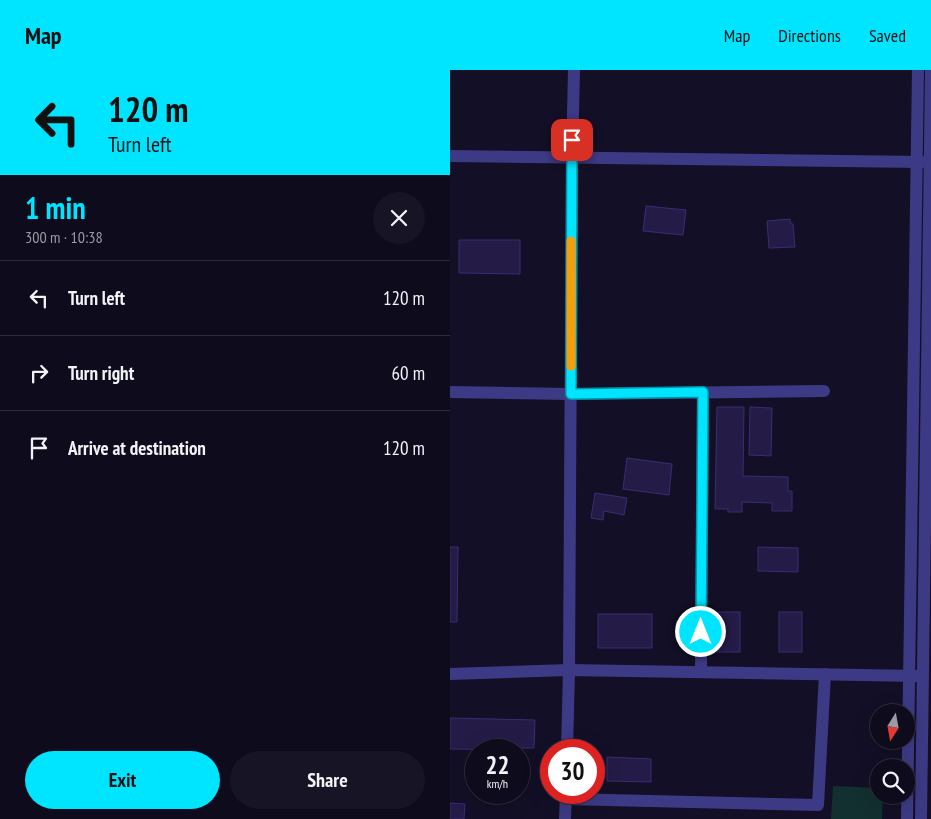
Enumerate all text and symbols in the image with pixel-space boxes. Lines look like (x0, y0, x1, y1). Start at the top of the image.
text: Map (25, 20, 62, 51)
text: Map (724, 24, 750, 47)
text: Directions (778, 24, 841, 47)
text: Saved (869, 24, 906, 47)
text: 120 m (108, 86, 189, 132)
icon: left (25, 90, 90, 155)
pin (551, 119, 593, 161)
icon: arrive (558, 126, 586, 154)
text: Turn left (108, 130, 172, 158)
text: 1 min (25, 188, 86, 227)
button: close (373, 192, 425, 244)
text: 300 m · 10:38 (25, 227, 103, 247)
icon: left (25, 284, 53, 312)
text: Turn left (68, 286, 125, 310)
text: 120 m (383, 286, 425, 310)
icon: right (25, 359, 53, 387)
text: Turn right (68, 361, 134, 385)
text: 60 m (392, 361, 425, 385)
icon: arrive (25, 434, 53, 462)
text: Arrive at destination (68, 436, 206, 460)
text: 120 m (383, 436, 425, 460)
position arrow (674, 605, 726, 657)
north arrow (870, 704, 915, 749)
map controls (870, 704, 915, 804)
speed limit sign: 30 (540, 739, 605, 804)
text: 22 (486, 749, 509, 781)
button: Exit (25, 751, 220, 809)
button: Share (230, 751, 425, 809)
button: search (870, 759, 915, 804)
text: km/h (487, 776, 508, 791)

